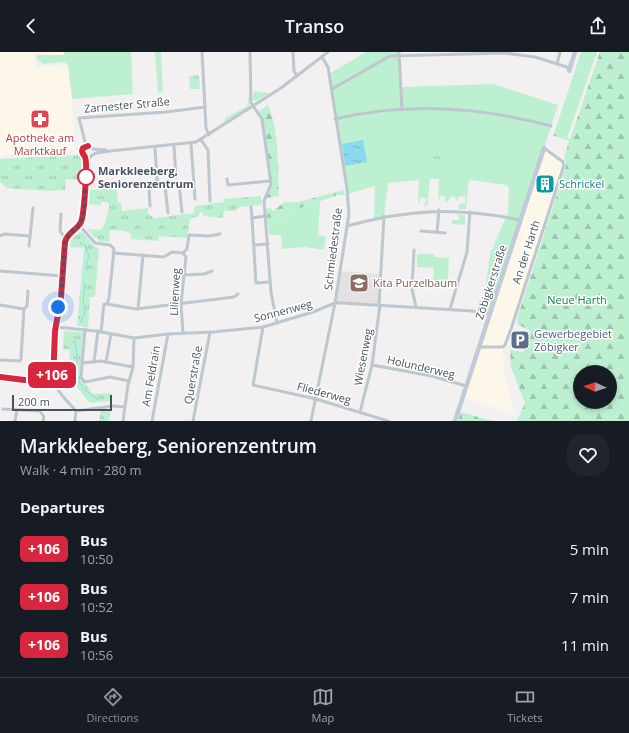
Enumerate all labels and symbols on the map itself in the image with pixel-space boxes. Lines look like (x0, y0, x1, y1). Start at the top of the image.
street label: Zarnester Straße (83, 93, 171, 116)
pharmacy icon: Apotheke am Marktkauf (29, 108, 51, 130)
place label: Apotheke am Marktkauf (6, 130, 74, 158)
place label: Markkleeberg, Seniorenzentrum (98, 163, 194, 191)
marker: Markkleeberg, Seniorenzentrum (77, 168, 95, 186)
building icon: Schrickel (534, 173, 556, 195)
place label: Schrickel (559, 176, 604, 191)
street label: Schmiedestraße (320, 207, 345, 291)
street label: An der Harth (508, 218, 543, 286)
street label: Zöbigkerstraße (471, 243, 510, 321)
street label: Lilienweg (166, 268, 183, 316)
school or university icon: Kita Purzelbaum (348, 272, 370, 294)
place label: Kita Purzelbaum (373, 275, 457, 290)
park label: Neue Harth (547, 292, 607, 307)
street label: Sonnenweg (252, 296, 314, 325)
your location (48, 297, 68, 317)
place label: Gewerbegebiet Zöbigker (534, 326, 612, 354)
street label: Wiesenweg (350, 327, 375, 387)
parking icon: Gewerbegebiet Zöbigker (509, 329, 531, 351)
street label: Am Feldrain (138, 344, 163, 407)
street label: Querstraße (180, 345, 205, 405)
street label: Holunderweg (386, 351, 456, 382)
line badge: +106 (24, 362, 80, 388)
north arrow (573, 365, 617, 409)
street label: Fliederweg (295, 378, 353, 407)
scale bar (12, 393, 112, 412)

